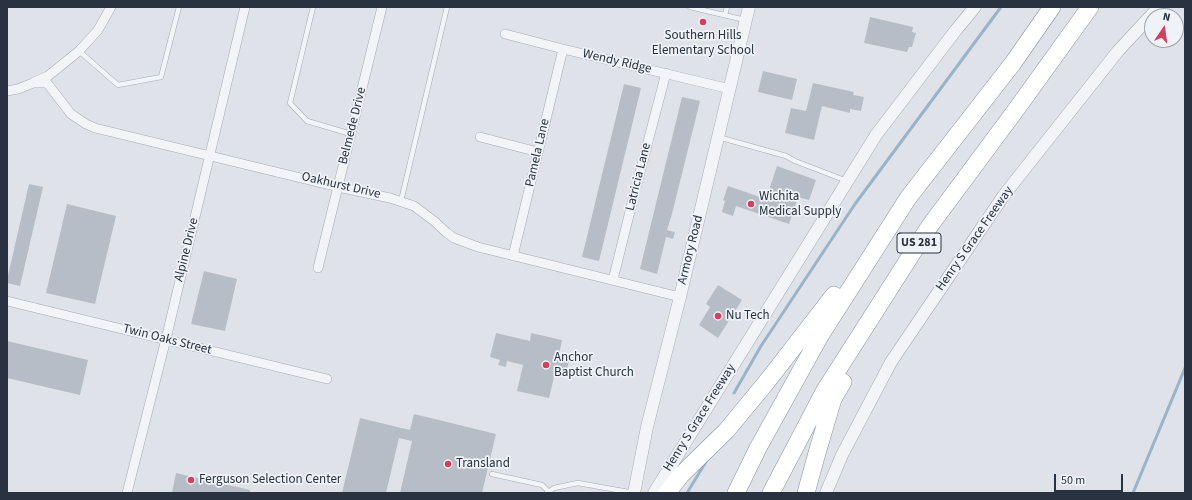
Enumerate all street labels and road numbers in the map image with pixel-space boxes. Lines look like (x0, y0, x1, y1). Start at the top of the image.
street label: Wendy Ridge (581, 46, 653, 78)
street label: Belmede Drive (336, 86, 370, 166)
street label: Pamela Lane (523, 117, 553, 189)
street label: Latricia Lane (623, 141, 655, 213)
street label: Oakhurst Drive (300, 169, 382, 203)
street label: Henry S Grace Freeway (933, 184, 1017, 294)
street label: Armory Road (675, 214, 707, 286)
street label: Alpine Drive (172, 217, 202, 283)
road number: US 281 (897, 233, 941, 253)
street label: Twin Oaks Street (121, 321, 213, 359)
street label: Henry S Grace Freeway (661, 361, 739, 475)

